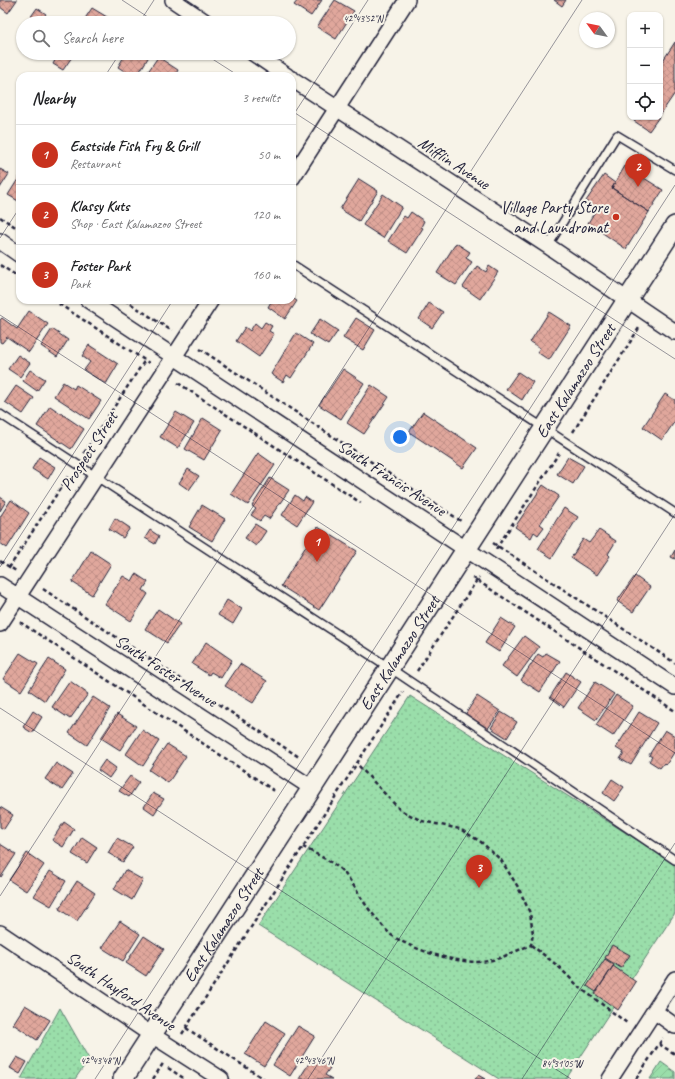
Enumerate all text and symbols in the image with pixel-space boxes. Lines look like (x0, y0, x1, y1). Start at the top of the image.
text: 42°43'52"N (343, 12, 385, 25)
north arrow (579, 12, 615, 48)
map controls (627, 12, 663, 120)
button: + (627, 12, 663, 48)
search box (16, 16, 296, 60)
icon: search (30, 27, 52, 49)
text: Search here (62, 29, 123, 48)
button: − (627, 48, 663, 84)
button: locate (627, 84, 663, 120)
text: Nearby (32, 88, 75, 109)
text: 3 results (242, 90, 280, 106)
street label: Mifflin Avenue (414, 132, 495, 195)
text: Eastside Fish Fry & Grill (70, 137, 198, 156)
text: 1 (42, 147, 48, 163)
text: 50 m (258, 147, 280, 163)
pin: 2 (625, 154, 651, 187)
text: Restaurant (70, 156, 120, 172)
text: Klassy Kuts (70, 197, 129, 216)
place label: Village Party Store and Laundromat (500, 197, 610, 238)
text: 2 (42, 207, 48, 223)
text: 120 m (252, 207, 280, 223)
marker: Village Party Store and Laundromat (611, 212, 621, 222)
text: Shop · East Kalamazoo Street (70, 216, 202, 232)
text: Foster Park (70, 257, 130, 276)
text: 3 (42, 267, 48, 283)
text: 160 m (252, 267, 280, 283)
text: Park (70, 276, 91, 292)
street label: East Kalamazoo Street (531, 318, 621, 442)
street label: Prospect Street (56, 405, 124, 495)
your location (390, 427, 410, 447)
street label: South Francis Avenue (334, 435, 451, 521)
pin: 1 (304, 529, 330, 562)
street label: East Kalamazoo Street (355, 590, 445, 714)
street label: South Foster Avenue (111, 630, 222, 713)
pin: 3 (466, 855, 492, 888)
street label: East Kalamazoo Street (178, 862, 269, 986)
street label: South Hayford Avenue (62, 947, 181, 1036)
text: 42°43'48"N (80, 1054, 122, 1067)
text: 42°43'46"N (294, 1054, 336, 1067)
text: 84°31'05"W (542, 1057, 584, 1070)

